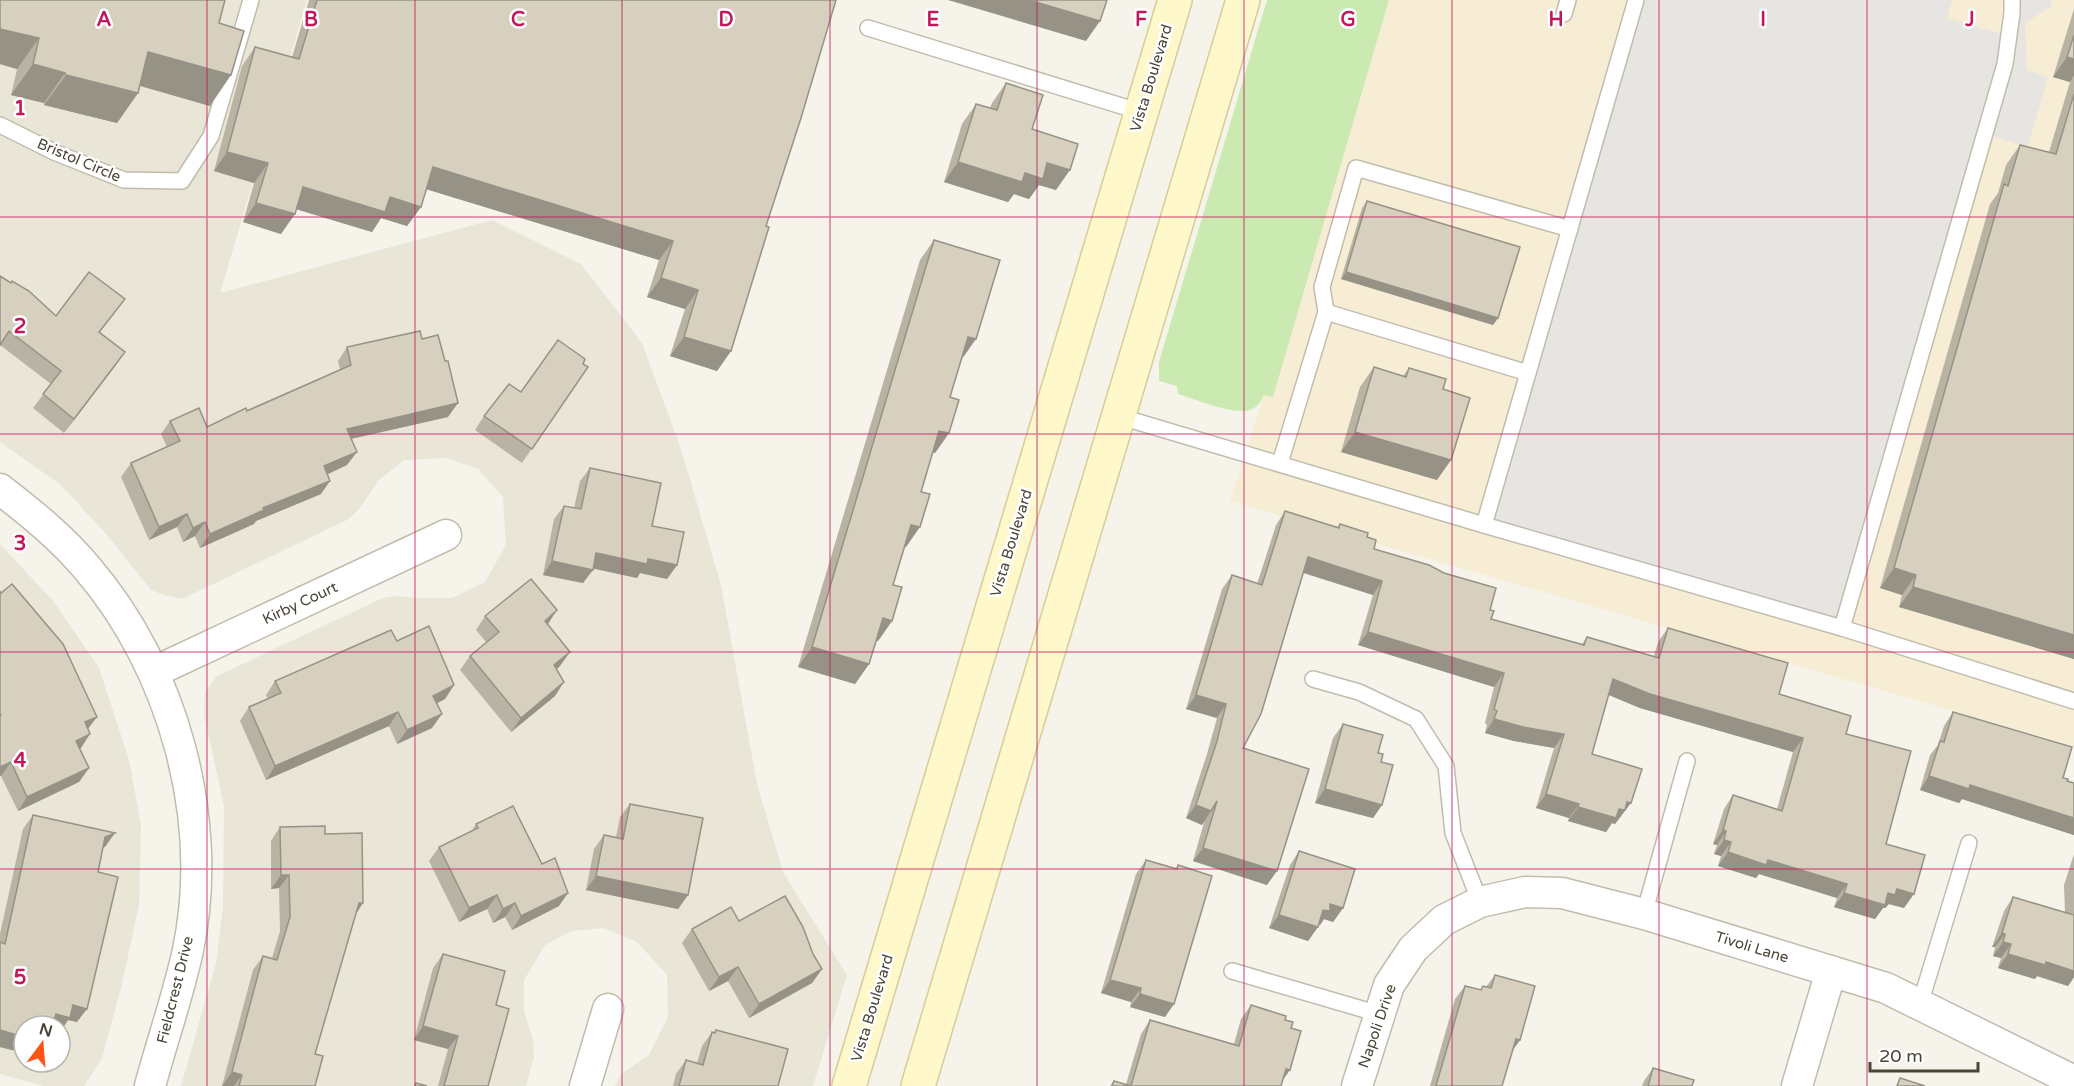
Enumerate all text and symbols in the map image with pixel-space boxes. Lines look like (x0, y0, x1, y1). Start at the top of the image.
text: A (97, 8, 112, 32)
text: B (304, 8, 318, 32)
text: C (511, 8, 525, 32)
text: D (718, 8, 734, 32)
text: E (927, 8, 940, 32)
text: F (1135, 8, 1147, 32)
text: G (1340, 8, 1356, 32)
text: H (1548, 8, 1564, 32)
text: I (1760, 8, 1766, 32)
text: J (1964, 8, 1975, 32)
street label: Vista Boulevard (1126, 22, 1176, 134)
text: 1 (14, 97, 26, 121)
street label: Bristol Circle (34, 134, 124, 186)
text: 2 (14, 315, 26, 339)
street label: Vista Boulevard (986, 487, 1036, 599)
text: 3 (14, 532, 26, 556)
street label: Kirby Court (260, 578, 341, 628)
text: 4 (14, 749, 27, 773)
street label: Tivoli Lane (1713, 927, 1791, 967)
street label: Fieldcrest Drive (153, 934, 197, 1046)
street label: Vista Boulevard (847, 952, 897, 1064)
text: 5 (14, 966, 26, 990)
street label: Napoli Drive (1354, 982, 1400, 1070)
north arrow (12, 1014, 72, 1074)
text: N (37, 1019, 55, 1042)
scale bar (1870, 1035, 1978, 1073)
text: 20 m (1879, 1045, 1923, 1067)

